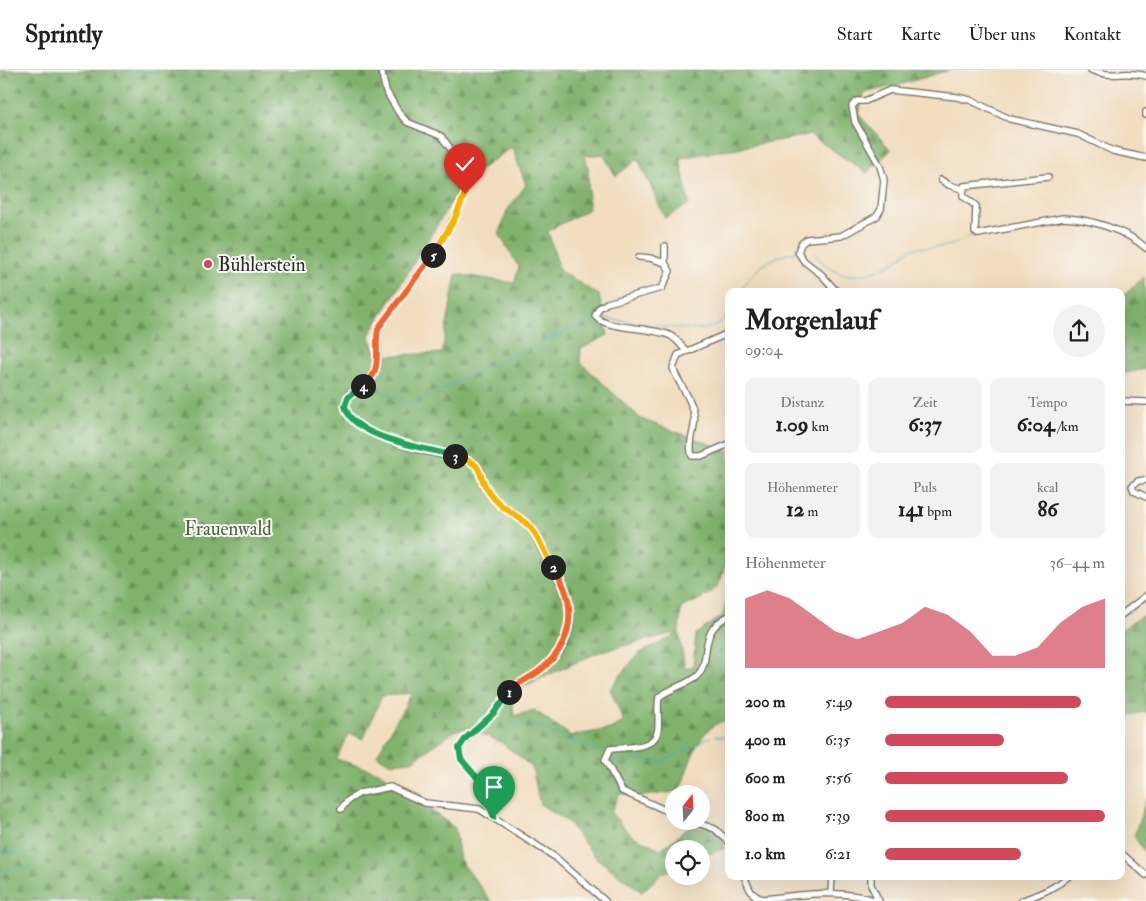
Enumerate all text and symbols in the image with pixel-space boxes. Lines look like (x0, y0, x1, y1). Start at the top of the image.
text: Sprintly (25, 19, 102, 50)
text: Start (837, 23, 873, 46)
text: Karte (901, 23, 941, 46)
text: Über uns (969, 23, 1035, 46)
text: Kontakt (1063, 23, 1121, 46)
pin (444, 143, 486, 194)
icon: check (451, 150, 479, 178)
pin: 5 (420, 242, 446, 268)
text: 5 (430, 247, 437, 264)
place label: Bühlerstein (218, 253, 306, 277)
marker: Bühlerstein (202, 258, 214, 270)
text: Morgenlauf (745, 303, 878, 338)
button: share (1053, 305, 1105, 357)
text: 09:04 (745, 340, 782, 360)
pin: 4 (350, 374, 376, 398)
text: 4 (360, 378, 367, 395)
text: Distanz (780, 394, 824, 411)
text: Zeit (913, 394, 937, 411)
text: Tempo (1028, 394, 1067, 411)
text: 1.09 (776, 411, 809, 438)
text: 6:37 (908, 411, 942, 438)
text: 6:04 (1017, 411, 1055, 438)
text: km (809, 418, 829, 435)
text: /km (1055, 418, 1079, 435)
pin: 3 (442, 444, 468, 468)
text: 3 (453, 448, 458, 465)
text: Höhenmeter (767, 479, 838, 496)
text: Puls (913, 479, 937, 496)
text: kcal (1037, 479, 1058, 496)
text: 12 (786, 496, 804, 523)
text: 141 (898, 496, 924, 523)
text: 86 (1037, 496, 1058, 523)
text: m (804, 503, 818, 520)
text: bpm (924, 503, 952, 520)
park label: Frauenwald (184, 517, 272, 541)
text: Höhenmeter (745, 553, 826, 573)
text: 36–44 m (1050, 553, 1105, 573)
pin: 2 (540, 554, 566, 580)
text: 2 (550, 559, 557, 576)
pin: 1 (496, 680, 522, 704)
text: 1 (507, 684, 512, 701)
text: 200 m (745, 692, 785, 712)
text: 5:49 (825, 692, 853, 712)
text: 400 m (745, 730, 786, 750)
text: 6:35 (825, 730, 850, 750)
pin (473, 766, 515, 817)
text: 600 m (745, 768, 785, 788)
text: 5:56 (825, 768, 851, 788)
icon: arrive (480, 773, 508, 801)
north arrow (665, 785, 710, 830)
map controls (665, 785, 710, 885)
text: 800 m (745, 806, 785, 826)
text: 5:39 (825, 806, 850, 826)
button: locate (665, 840, 710, 885)
text: 1.0 km (745, 844, 785, 864)
text: 6:21 (825, 844, 851, 864)

